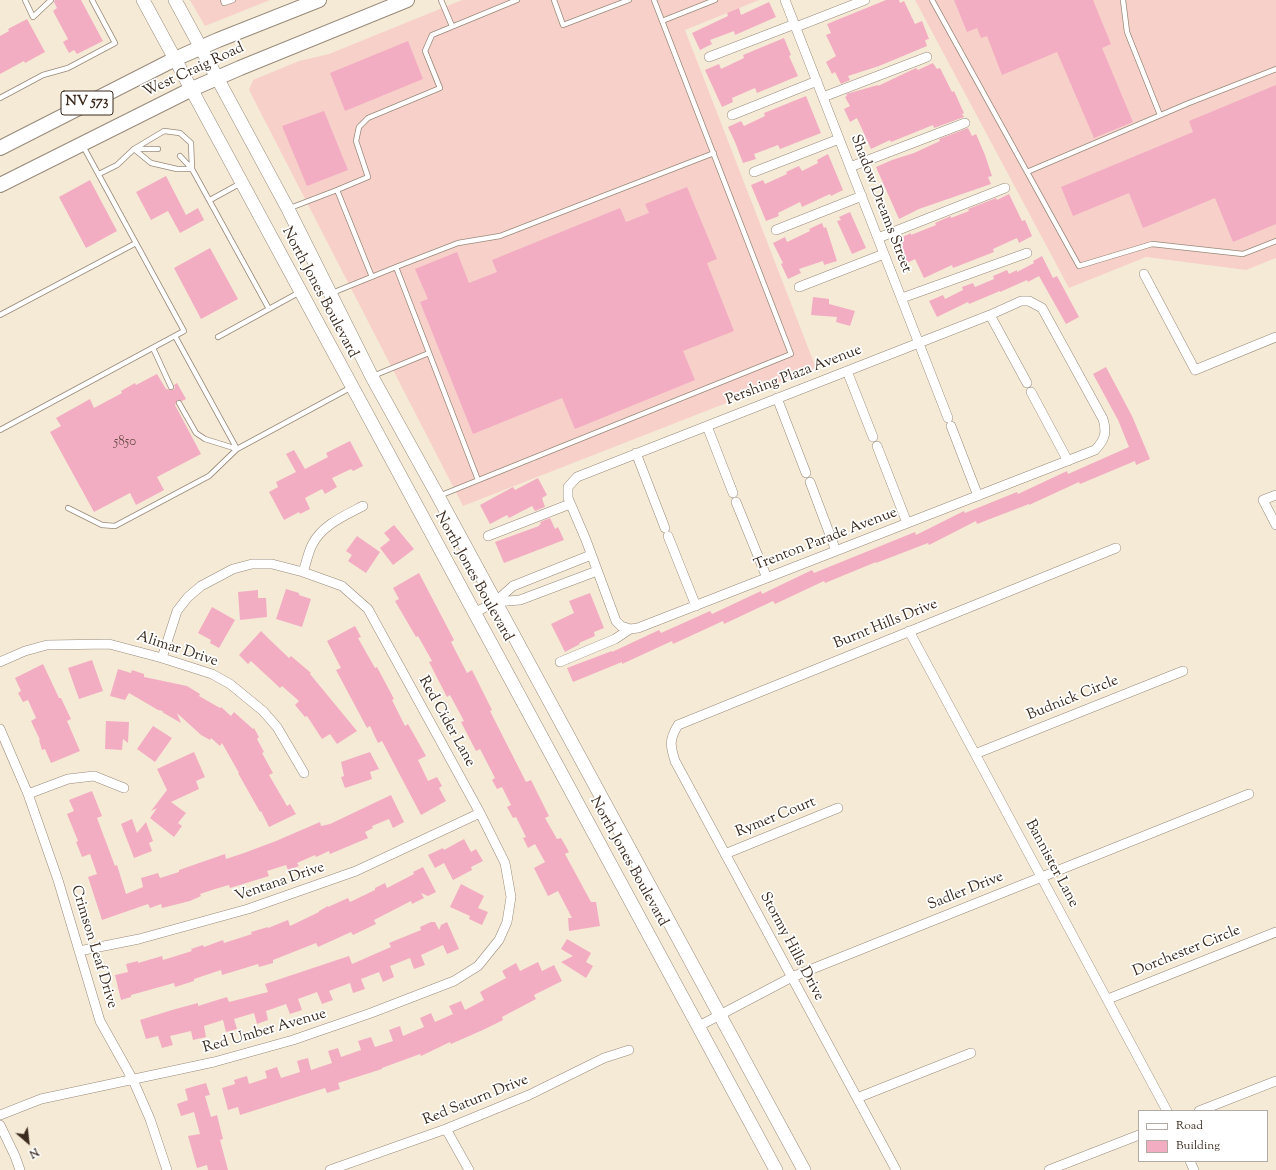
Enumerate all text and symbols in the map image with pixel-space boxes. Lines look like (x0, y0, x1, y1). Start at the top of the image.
street label: West Craig Road (141, 40, 247, 102)
road number: NV 573 (61, 91, 113, 115)
street label: Shadow Dreams Street (845, 132, 915, 276)
street label: North Jones Boulevard (277, 224, 361, 362)
street label: Pershing Plaza Avenue (724, 342, 864, 410)
house number: 5850 (114, 435, 136, 451)
street label: Trenton Parade Avenue (752, 504, 900, 576)
street label: North Jones Boulevard (430, 509, 516, 645)
street label: Burnt Hills Drive (831, 596, 941, 654)
street label: Alimar Drive (134, 628, 220, 672)
street label: Budnick Circle (1025, 672, 1121, 726)
street label: Red Cider Lane (414, 674, 478, 770)
street label: North Jones Boulevard (585, 794, 671, 930)
street label: Rymer Court (733, 794, 819, 842)
street label: Bannister Lane (1020, 817, 1082, 911)
street label: Ventana Drive (233, 859, 327, 907)
street label: Sadler Drive (926, 869, 1006, 915)
street label: Crimson Leaf Drive (66, 883, 120, 1011)
street label: Stormy Hills Drive (755, 890, 827, 1004)
street label: Dorchester Circle (1131, 922, 1243, 982)
street label: Red Umber Avenue (201, 1006, 329, 1058)
street label: Red Saturn Drive (421, 1072, 531, 1130)
legend (1138, 1110, 1268, 1162)
text: Road (1176, 1117, 1203, 1135)
north arrow (8, 1122, 48, 1162)
text: Building (1176, 1137, 1220, 1155)
text: N (26, 1143, 41, 1162)

